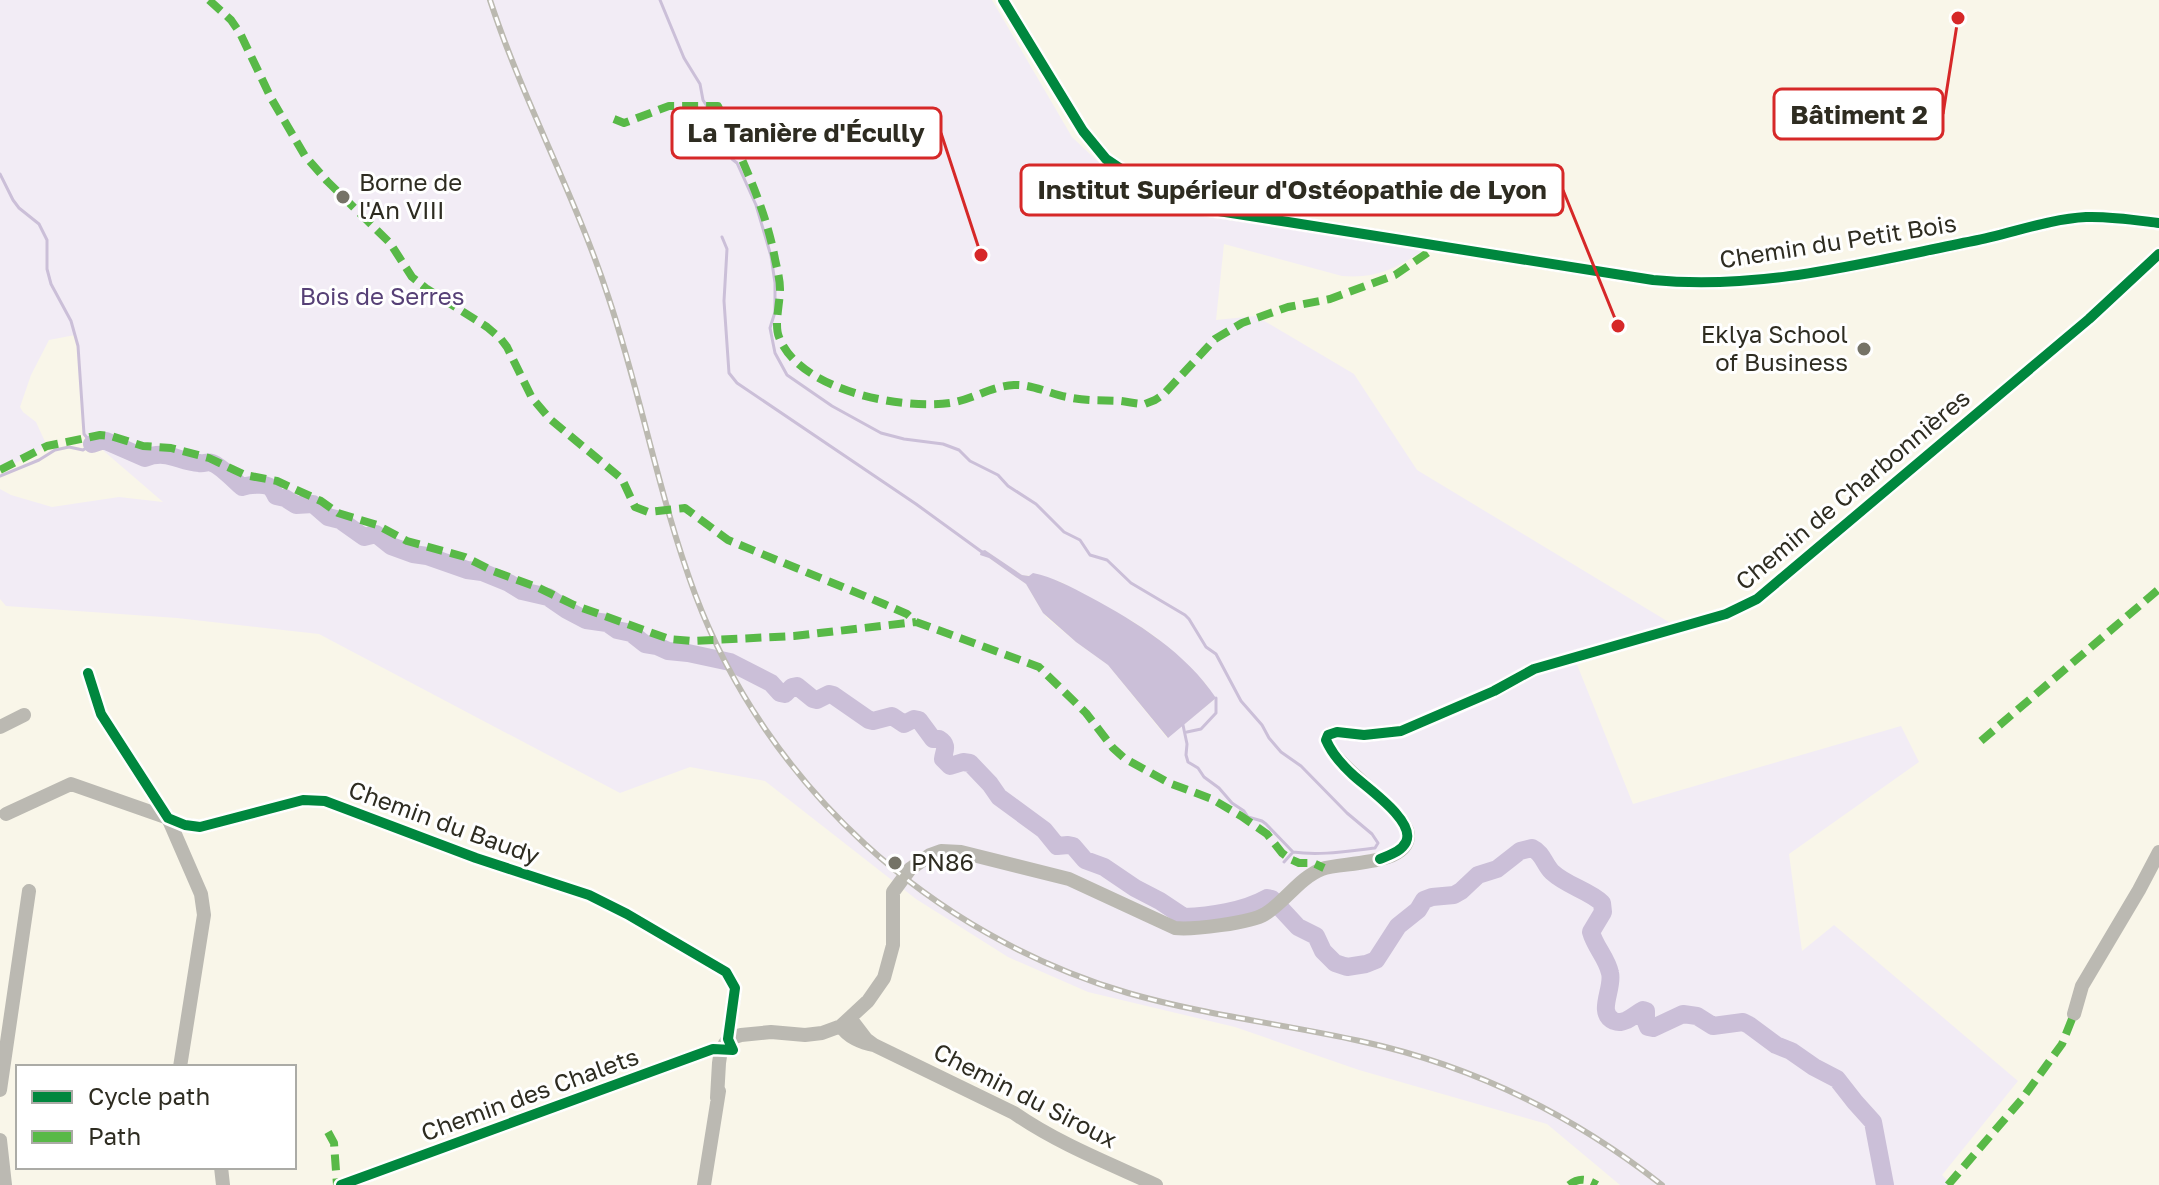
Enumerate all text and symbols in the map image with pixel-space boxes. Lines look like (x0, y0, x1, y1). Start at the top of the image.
callout: Bâtiment 2 (1774, 89, 1943, 139)
text: Bâtiment 2 (1790, 99, 1928, 130)
callout: La Tanière d'Écully (672, 108, 941, 158)
text: La Tanière d'Écully (687, 117, 925, 148)
callout: Institut Supérieur d'Ostéopathie de Lyon (1021, 165, 1563, 215)
place label: Borne de l'An VIII (359, 167, 462, 224)
text: Institut Supérieur d'Ostéopathie de Lyon (1037, 174, 1547, 205)
marker: Borne de l'An VIII (334, 188, 352, 206)
street label: Chemin du Petit Bois (1717, 207, 1958, 274)
park label: Bois de Serres (300, 281, 464, 310)
place label: Eklya School of Business (1701, 319, 1848, 376)
marker: Eklya School of Business (1855, 340, 1873, 358)
street label: Chemin de Charbonnières (1729, 382, 1975, 595)
street label: Chemin du Baudy (345, 774, 544, 870)
place label: PN86 (911, 847, 974, 876)
marker: PN86 (886, 854, 904, 872)
street label: Chemin du Siroux (929, 1036, 1122, 1153)
street label: Chemin des Chalets (417, 1041, 642, 1146)
legend (16, 1065, 296, 1169)
text: Cycle path (88, 1081, 210, 1110)
text: Path (88, 1121, 141, 1150)

